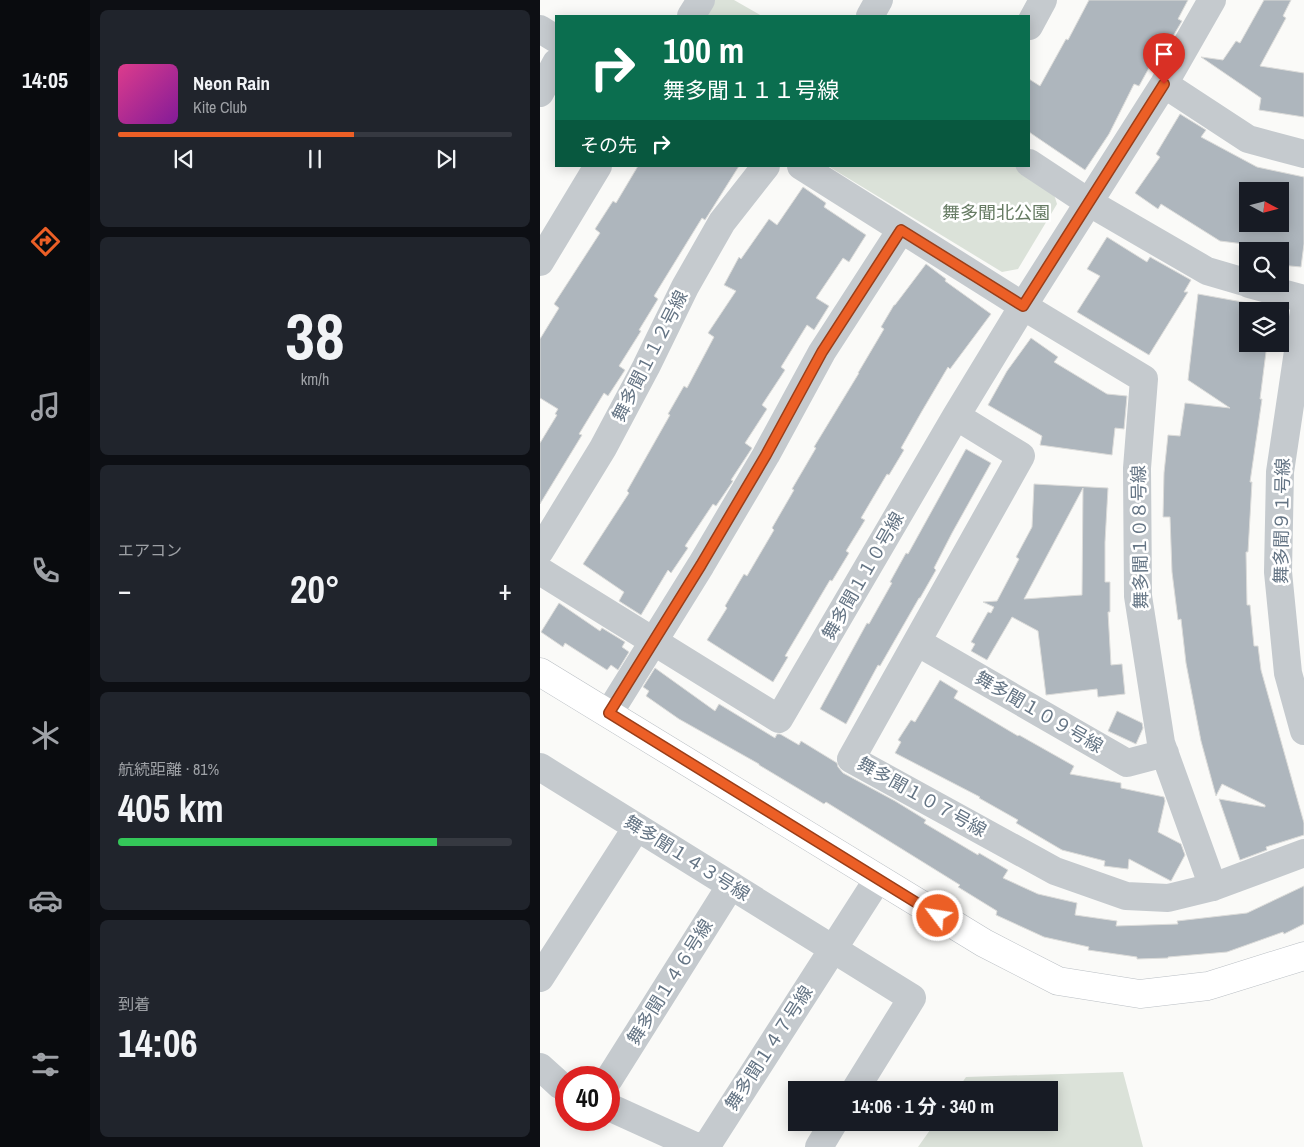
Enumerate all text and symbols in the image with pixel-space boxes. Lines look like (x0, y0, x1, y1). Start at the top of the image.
text: 100 m (663, 27, 744, 74)
pin (1143, 33, 1185, 84)
icon: right (580, 35, 645, 100)
icon: arrive (1150, 40, 1178, 68)
text: 14:05 (22, 65, 68, 95)
text: Neon Rain (193, 70, 270, 96)
text: 舞多聞１１１号線 (663, 75, 839, 105)
text: Kite Club (193, 96, 247, 118)
icon: right (647, 130, 675, 158)
text: その先 (580, 132, 637, 158)
icon: previous (170, 145, 198, 173)
icon: pause (301, 145, 329, 173)
icon: next (432, 145, 460, 173)
north arrow (1239, 182, 1289, 232)
map controls (1239, 182, 1289, 352)
park label: 舞多聞北公園 (942, 200, 1050, 225)
icon: directions (28, 224, 63, 259)
button: search (1239, 242, 1289, 292)
street label: 舞多聞１１２号線 (606, 286, 693, 426)
text: 38 (285, 292, 345, 379)
button: layers (1239, 302, 1289, 352)
text: km/h (301, 368, 329, 390)
icon: music (28, 389, 63, 424)
street label: 舞多聞９１号線 (1268, 458, 1295, 584)
street label: 舞多聞１０８号線 (1126, 465, 1153, 609)
street label: 舞多聞１１０号線 (816, 507, 909, 644)
text: エアコン (118, 539, 182, 561)
icon: phone (28, 553, 63, 588)
text: 20° (290, 564, 340, 615)
text: − (118, 571, 131, 609)
text: + (499, 571, 512, 609)
street label: 舞多聞１０９号線 (971, 665, 1108, 758)
icon: climate (28, 718, 63, 753)
street label: 舞多聞１０７号線 (853, 751, 991, 842)
text: 航続距離 · 81% (118, 758, 219, 780)
text: 405 km (118, 783, 224, 834)
street label: 舞多聞１４３号線 (620, 809, 755, 906)
icon: car (28, 883, 63, 918)
position arrow (911, 889, 963, 941)
street label: 舞多聞１４６号線 (621, 914, 718, 1049)
street label: 舞多聞１４７号線 (719, 981, 818, 1115)
text: 到着 (118, 993, 150, 1015)
text: 14:06 (118, 1018, 198, 1069)
icon: filters (28, 1047, 63, 1082)
speed limit sign: 40 (555, 1066, 620, 1131)
text: 14:06 · 1 分 · 340 m (852, 1093, 994, 1119)

